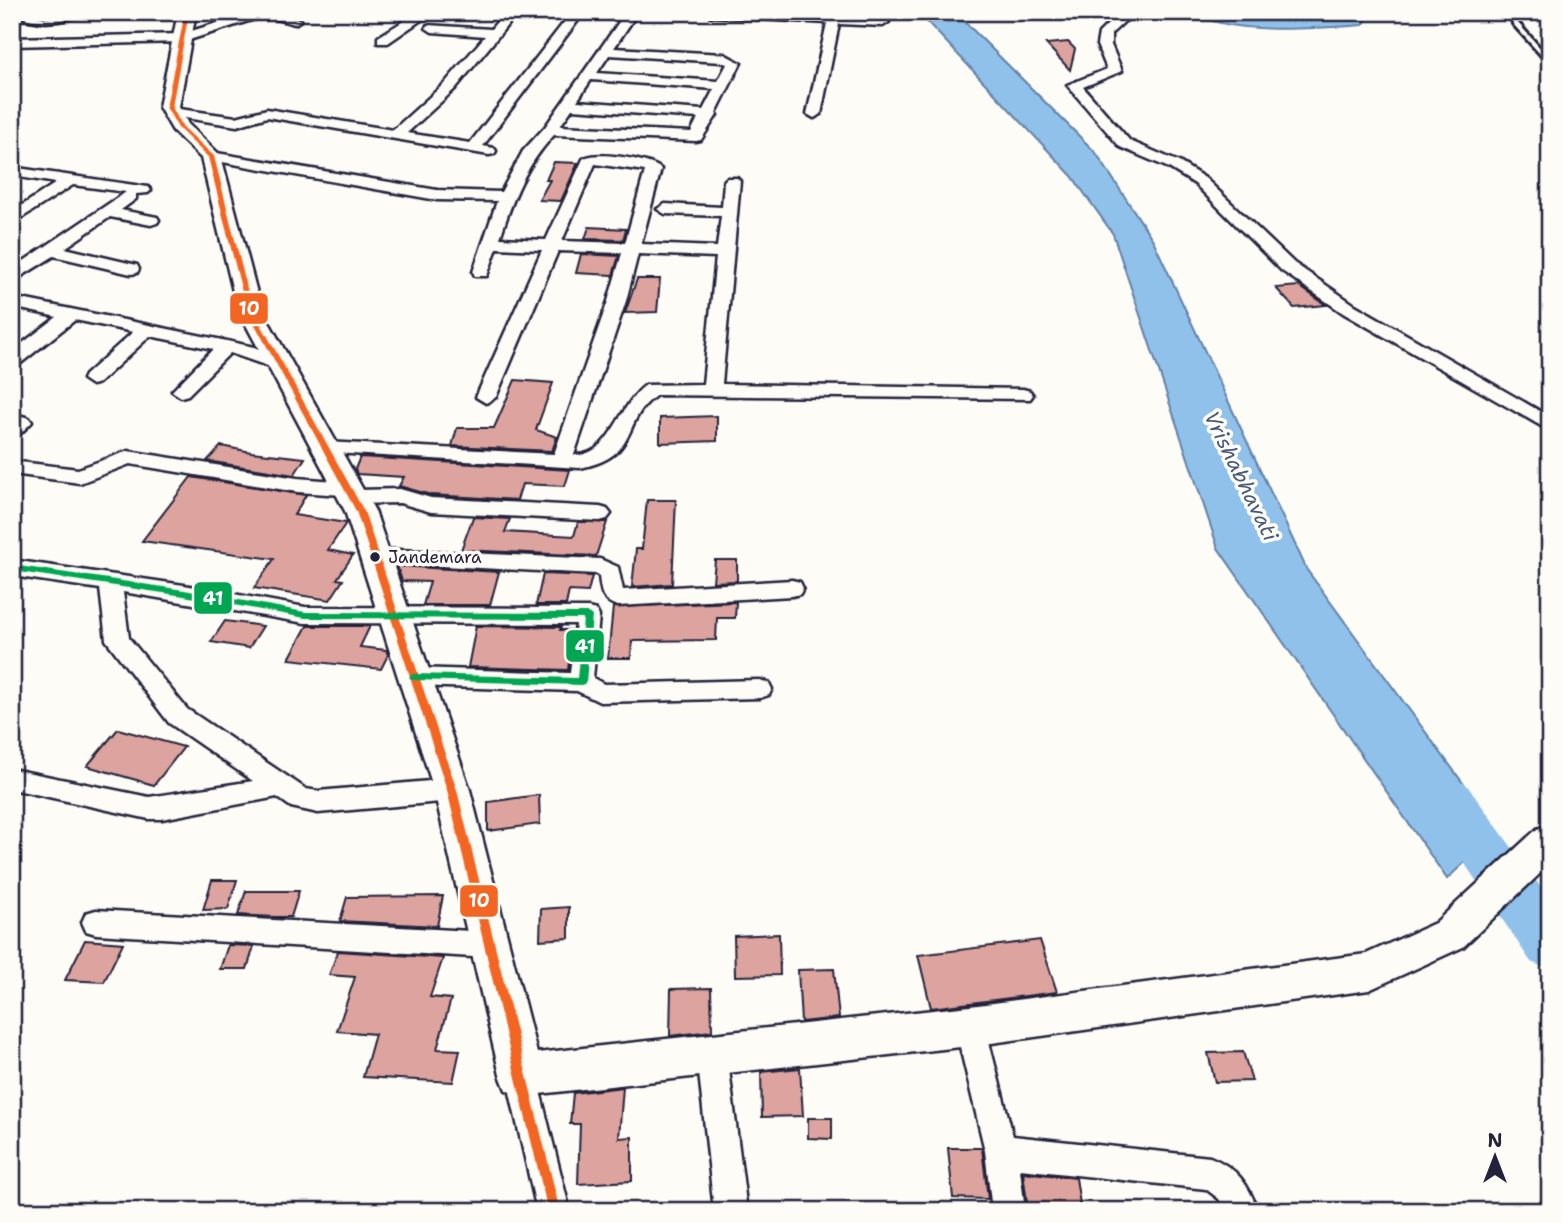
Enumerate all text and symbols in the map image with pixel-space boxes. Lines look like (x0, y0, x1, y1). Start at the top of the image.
line badge: 10 (229, 292, 269, 325)
text: 10 (238, 296, 260, 321)
water label: Vrishabhavati (1197, 406, 1285, 547)
place label: Jandemara (388, 546, 482, 568)
marker: Jandemara (368, 550, 382, 564)
line badge: 41 (193, 581, 233, 615)
text: 41 (203, 586, 223, 611)
line badge: 41 (565, 629, 605, 663)
text: 41 (575, 634, 595, 659)
line badge: 10 (459, 884, 499, 918)
text: 10 (468, 888, 490, 913)
north arrow (1460, 1122, 1530, 1192)
text: N (1487, 1128, 1503, 1153)

